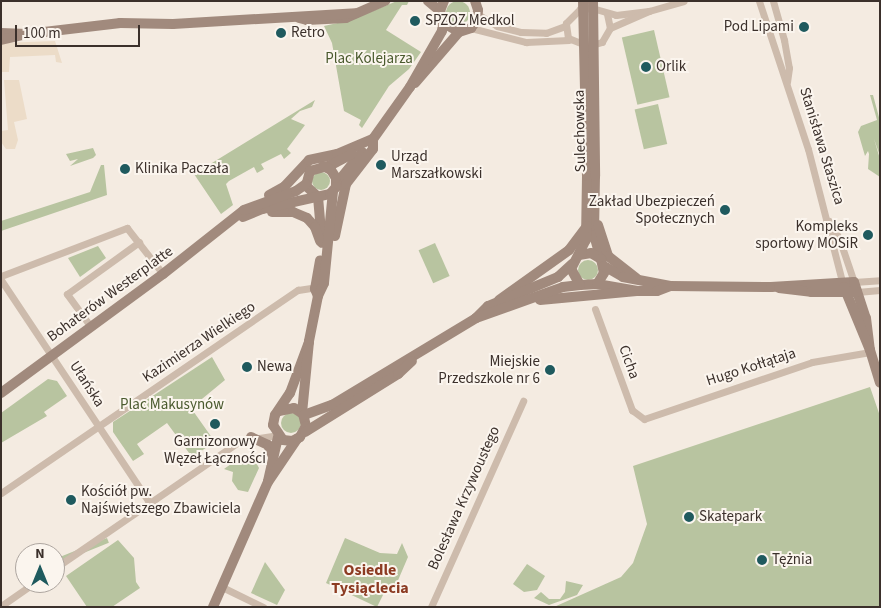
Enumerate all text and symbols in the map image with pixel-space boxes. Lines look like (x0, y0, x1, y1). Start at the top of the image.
place label: SPZOZ Medkol (425, 12, 515, 30)
scale bar (18, 15, 142, 47)
marker: SPZOZ Medkol (409, 15, 421, 27)
place label: Pod Lipami (724, 18, 794, 36)
marker: Pod Lipami (798, 21, 810, 33)
text: 100 m (23, 23, 61, 44)
place label: Retro (291, 24, 325, 42)
marker: Retro (275, 27, 287, 39)
park label: Plac Kolejarza (325, 50, 413, 68)
place label: Orlik (656, 58, 686, 76)
marker: Orlik (640, 61, 652, 73)
street label: Stanisława Staszica (796, 85, 848, 207)
street label: Sulechowska (570, 90, 590, 172)
place label: Urząd Marszałkowski (391, 147, 482, 182)
marker: Urząd Marszałkowski (375, 159, 387, 171)
place label: Klinika Paczała (135, 160, 229, 178)
marker: Klinika Paczała (119, 163, 131, 175)
place label: Zakład Ubezpieczeń Społecznych (589, 192, 715, 227)
marker: Zakład Ubezpieczeń Społecznych (719, 204, 731, 216)
place label: Kompleks sportowy MOSiR (755, 217, 858, 252)
marker: Kompleks sportowy MOSiR (862, 229, 874, 241)
street label: Bohaterów Westerplatte (44, 242, 176, 346)
street label: Kazimierza Wielkiego (139, 298, 259, 386)
street label: Cicha (615, 343, 643, 381)
street label: Hugo Kołłątaja (704, 344, 798, 390)
place label: Miejskie Przedszkole nr 6 (438, 352, 540, 387)
street label: Ułańska (66, 358, 108, 410)
place label: Newa (257, 358, 292, 376)
marker: Newa (241, 361, 253, 373)
marker: Miejskie Przedszkole nr 6 (544, 364, 556, 376)
park label: Plac Makusynów (120, 396, 224, 414)
marker: Garnizonowy Węzeł Łączności (209, 418, 221, 430)
street label: Bolesława Krzywoustego (424, 423, 504, 573)
place label: Garnizonowy Węzeł Łączności (164, 432, 266, 467)
place label: Kościół pw. Najświętszego Zbawiciela (81, 482, 241, 517)
marker: Kościół pw. Najświętszego Zbawiciela (65, 494, 77, 506)
place label: Skatepark (699, 508, 762, 526)
marker: Skatepark (683, 511, 695, 523)
north arrow (15, 543, 65, 593)
text: N (35, 544, 45, 564)
place label: Tężnia (772, 551, 812, 569)
marker: Tężnia (756, 554, 768, 566)
district label: Osiedle Tysiąclecia (331, 560, 409, 598)

